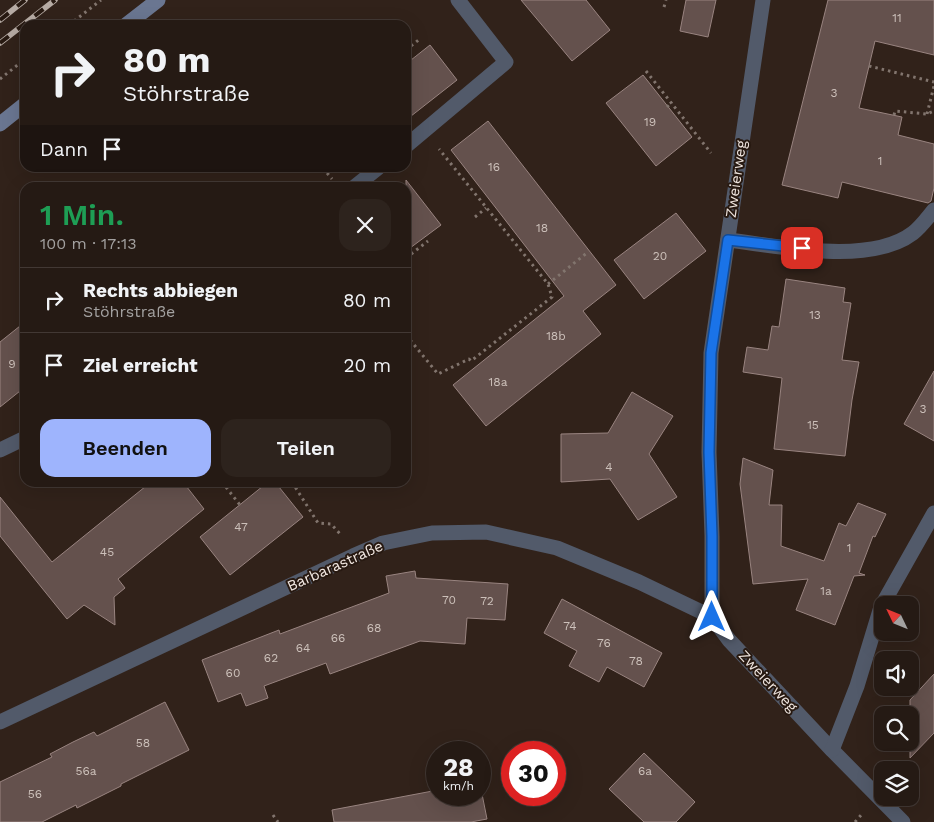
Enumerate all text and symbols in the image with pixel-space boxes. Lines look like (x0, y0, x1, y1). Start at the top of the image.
house number: 11 (892, 11, 902, 25)
text: 80 m (123, 39, 210, 81)
icon: right (40, 40, 105, 105)
text: Stöhrstraße (123, 81, 250, 106)
house number: 3 (831, 86, 838, 100)
house number: 19 (644, 115, 656, 129)
icon: arrive (98, 135, 126, 163)
text: Dann (40, 138, 88, 161)
street label: Zweierweg (722, 139, 750, 219)
house number: 1 (878, 154, 882, 168)
house number: 16 (488, 160, 500, 174)
text: 1 Min. (40, 197, 124, 232)
button: close (339, 199, 391, 251)
house number: 18 (536, 221, 548, 235)
pin (781, 227, 823, 269)
text: 100 m · 17:13 (40, 234, 137, 253)
icon: arrive (788, 234, 816, 262)
house number: 20 (653, 249, 667, 263)
text: Rechts abbiegen (83, 279, 238, 302)
icon: right (40, 286, 68, 314)
text: 80 m (343, 289, 391, 312)
text: Stöhrstraße (83, 302, 175, 321)
house number: 13 (809, 308, 821, 322)
house number: 18b (546, 329, 566, 343)
icon: arrive (40, 351, 68, 379)
text: Ziel erreicht (83, 354, 198, 377)
text: 20 m (344, 354, 391, 377)
house number: 9 (8, 357, 16, 371)
house number: 18a (489, 375, 508, 389)
house number: 3 (920, 402, 927, 416)
house number: 15 (807, 418, 819, 432)
button: Beenden (40, 419, 211, 477)
button: Teilen (221, 419, 391, 477)
house number: 4 (605, 460, 613, 474)
house number: 47 (234, 520, 248, 534)
street label: Barbarastraße (284, 537, 386, 595)
house number: 1 (847, 541, 851, 555)
house number: 45 (100, 545, 114, 559)
house number: 1a (820, 584, 832, 598)
position arrow (685, 590, 737, 642)
house number: 70 (442, 593, 456, 607)
house number: 72 (480, 594, 494, 608)
north arrow (874, 596, 919, 641)
map controls (874, 596, 919, 806)
house number: 74 (563, 619, 577, 633)
house number: 68 (367, 621, 381, 635)
house number: 66 (331, 631, 345, 645)
house number: 76 (597, 636, 611, 650)
house number: 64 (296, 641, 310, 655)
street label: Zweierweg (735, 646, 801, 716)
house number: 62 (264, 651, 278, 665)
button: sound (874, 651, 919, 696)
house number: 78 (629, 654, 643, 668)
house number: 60 (226, 666, 240, 680)
button: search (874, 706, 919, 751)
house number: 58 (136, 736, 150, 750)
speed limit sign: 30 (501, 741, 566, 806)
text: 28 (443, 753, 474, 782)
button: layers (874, 761, 919, 806)
house number: 56a (75, 764, 97, 778)
house number: 6a (638, 764, 652, 778)
text: km/h (443, 779, 474, 793)
house number: 56 (28, 787, 42, 801)

